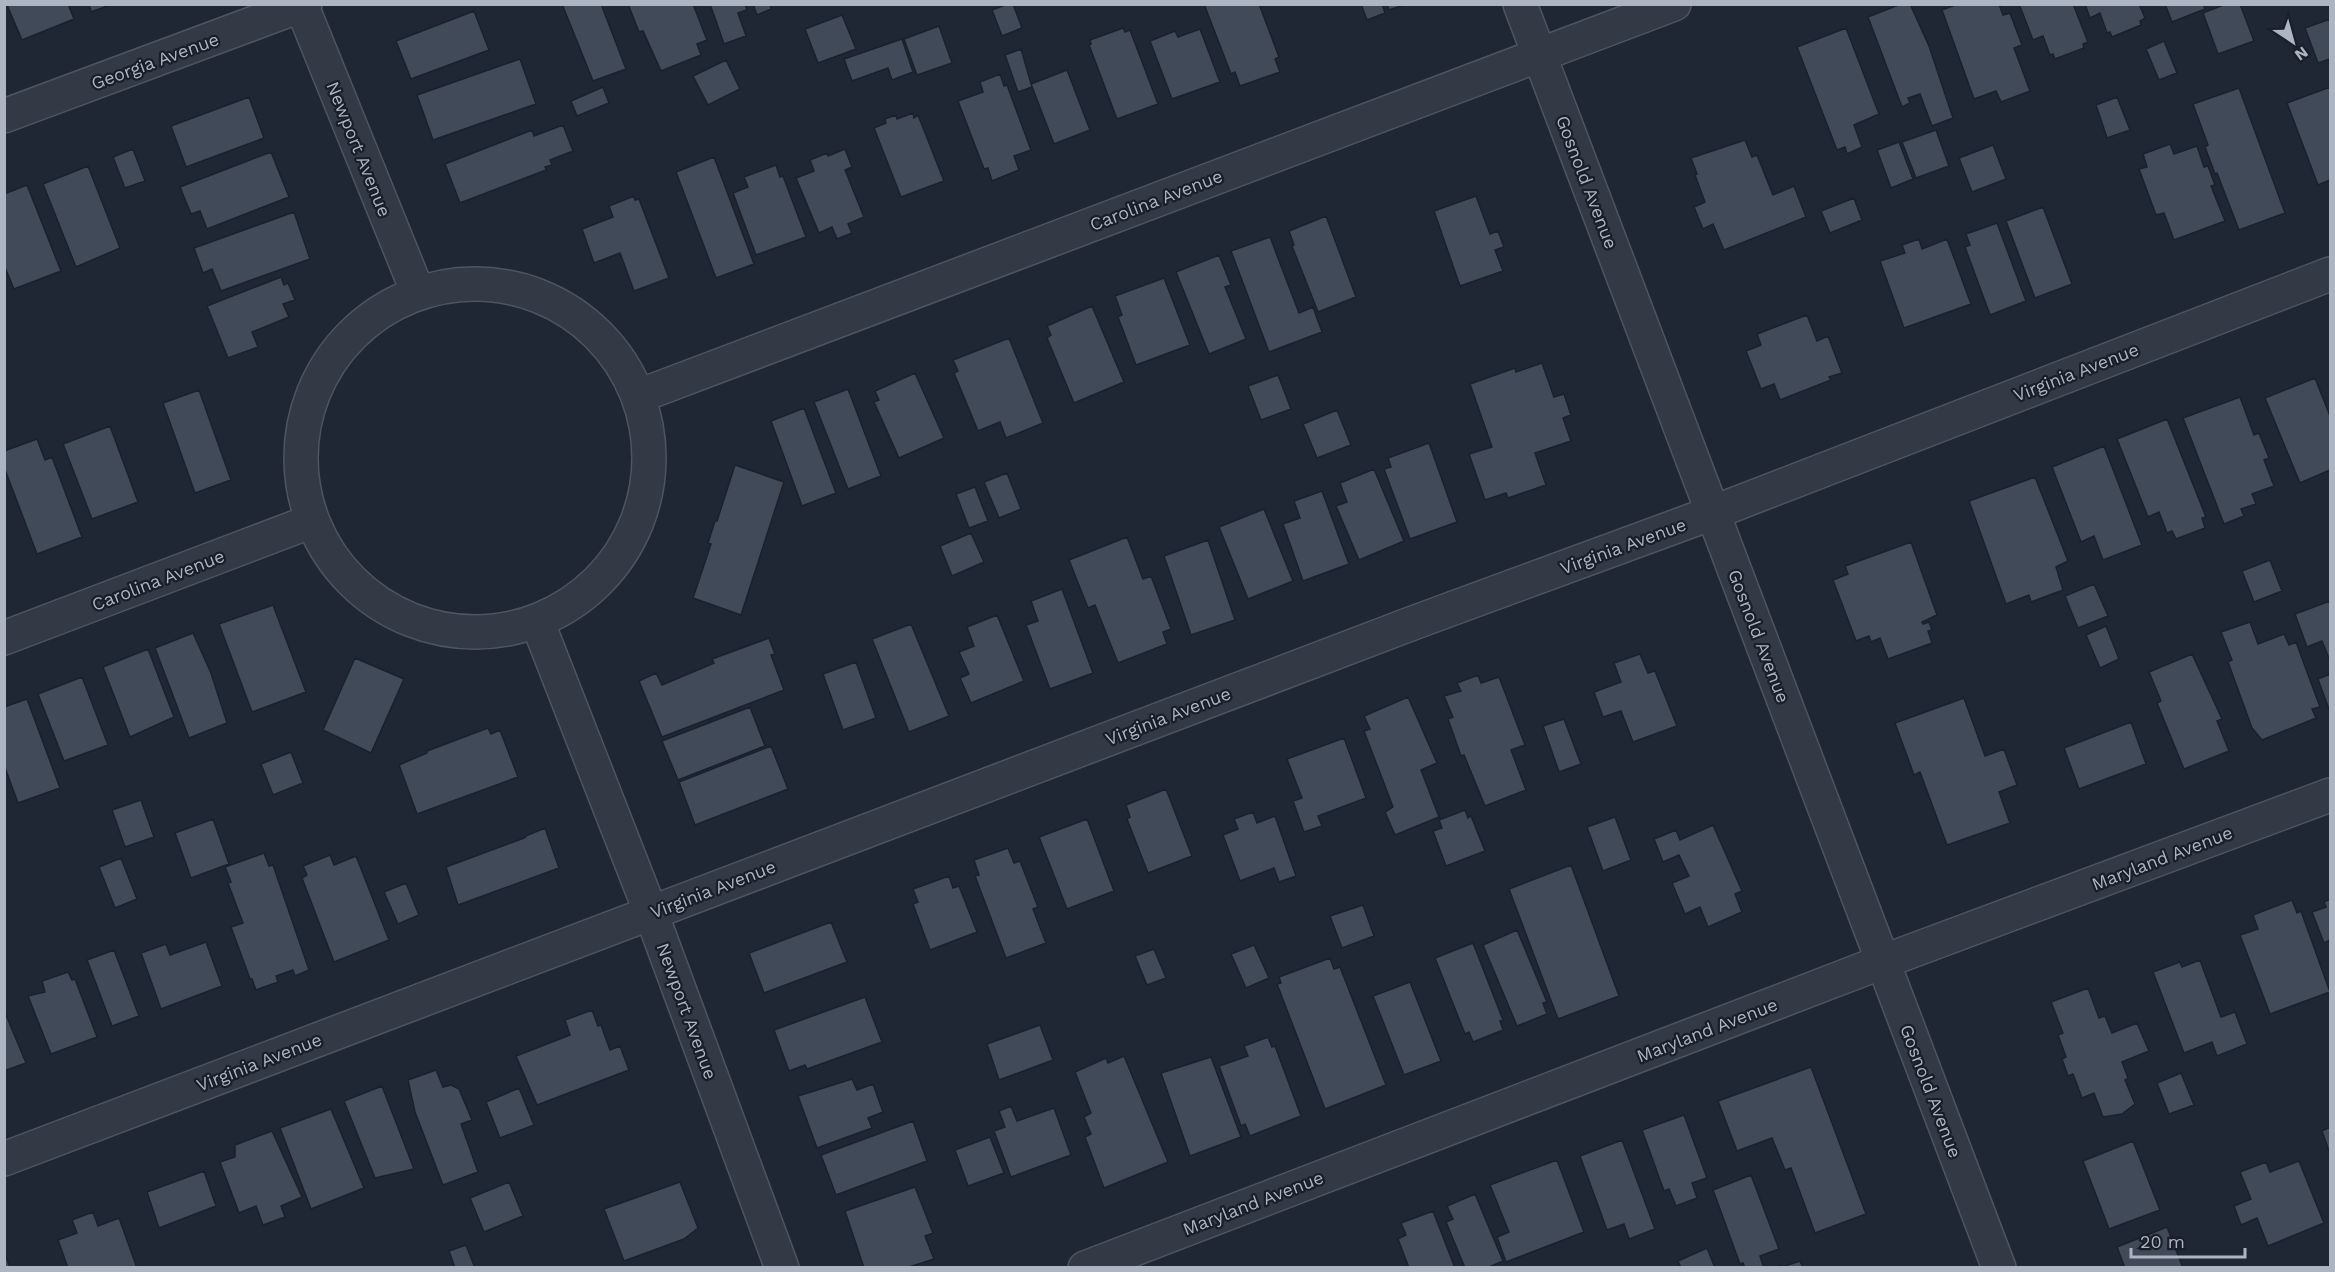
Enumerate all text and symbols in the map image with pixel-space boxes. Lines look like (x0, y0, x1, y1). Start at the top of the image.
north arrow (2263, 12, 2323, 72)
street label: Georgia Avenue (88, 28, 222, 94)
text: N (2291, 43, 2312, 65)
street label: Newport Avenue (322, 78, 396, 220)
street label: Gosnold Avenue (1552, 112, 1622, 252)
street label: Carolina Avenue (1087, 165, 1225, 235)
street label: Virginia Avenue (2010, 338, 2142, 406)
street label: Virginia Avenue (1557, 513, 1689, 579)
street label: Carolina Avenue (89, 545, 227, 615)
street label: Gosnold Avenue (1724, 566, 1794, 706)
street label: Virginia Avenue (1102, 682, 1234, 750)
street label: Maryland Avenue (2089, 821, 2235, 895)
street label: Virginia Avenue (647, 855, 779, 923)
street label: Newport Avenue (653, 940, 721, 1082)
street label: Maryland Avenue (1634, 993, 1780, 1067)
street label: Gosnold Avenue (1896, 1021, 1966, 1161)
street label: Virginia Avenue (193, 1028, 325, 1096)
street label: Maryland Avenue (1180, 1166, 1326, 1240)
scale bar (2131, 1221, 2245, 1259)
text: 20 m (2140, 1231, 2185, 1252)

